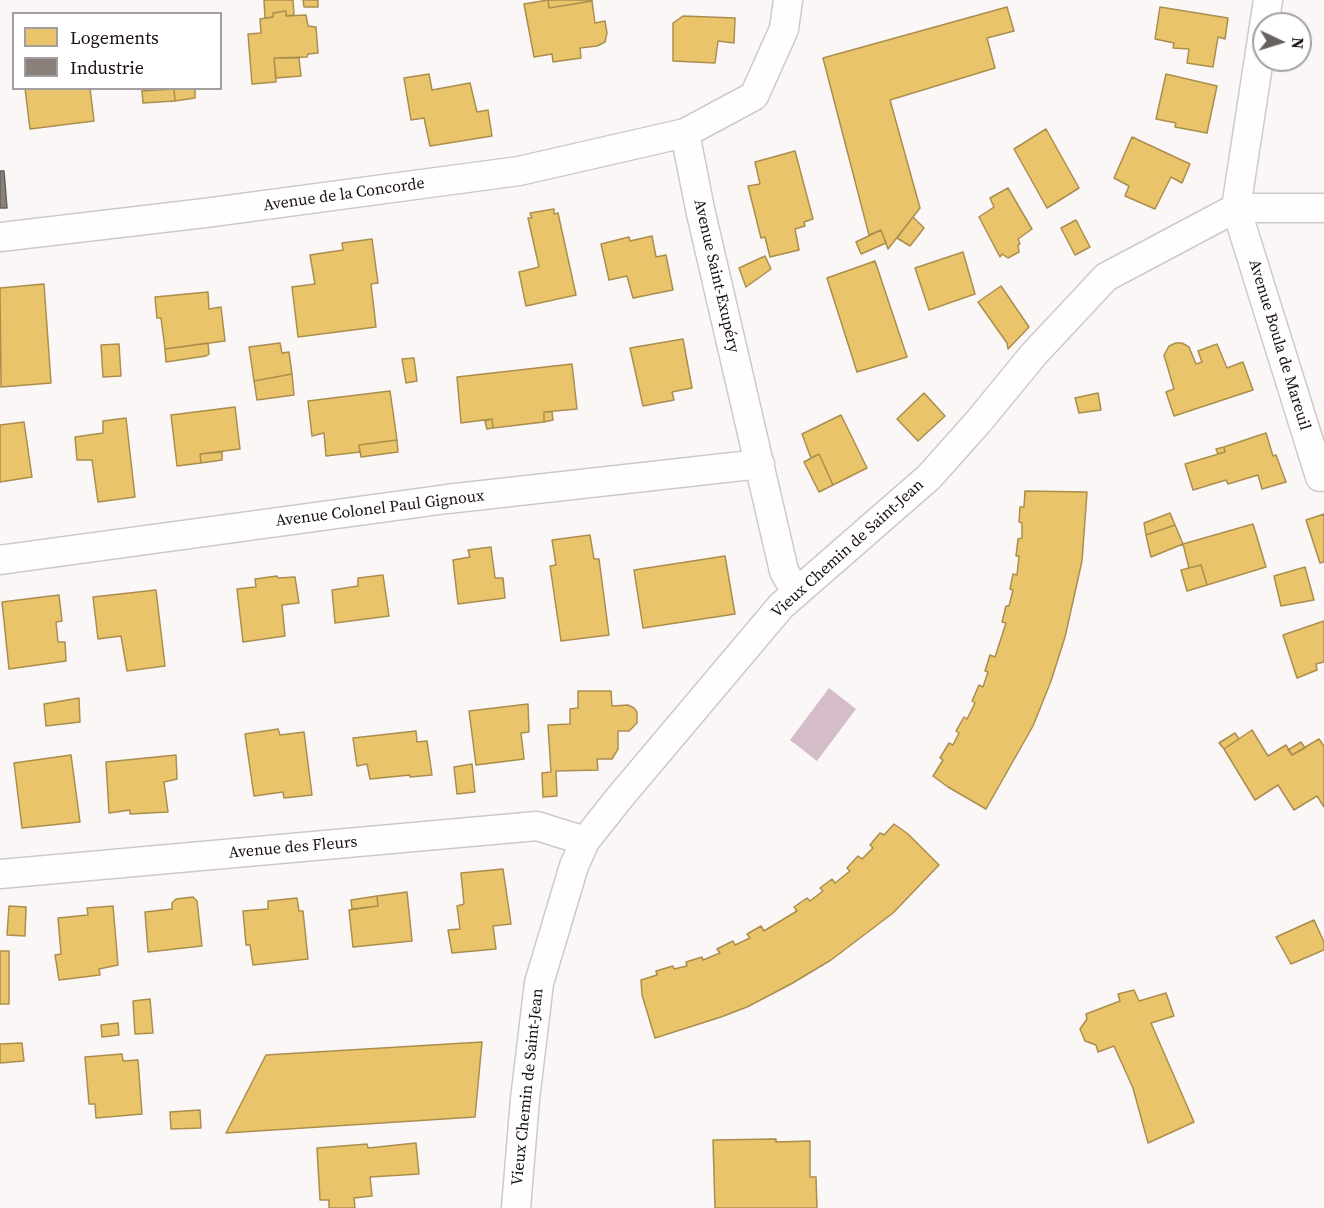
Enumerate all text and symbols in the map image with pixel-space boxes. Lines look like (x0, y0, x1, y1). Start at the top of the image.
legend (12, 12, 222, 90)
north arrow (1252, 12, 1312, 72)
text: Logements (70, 25, 159, 50)
text: N (1287, 37, 1309, 50)
text: Industrie (70, 55, 144, 80)
street label: Avenue de la Concorde (262, 174, 426, 216)
street label: Avenue Saint-Exupéry (689, 197, 743, 355)
street label: Avenue Boula de Mareuil (1244, 257, 1314, 433)
street label: Vieux Chemin de Saint-Jean (768, 476, 928, 622)
street label: Avenue Colonel Paul Gignoux (275, 487, 485, 531)
street label: Avenue des Fleurs (228, 833, 358, 863)
street label: Vieux Chemin de Saint-Jean (508, 987, 548, 1187)

